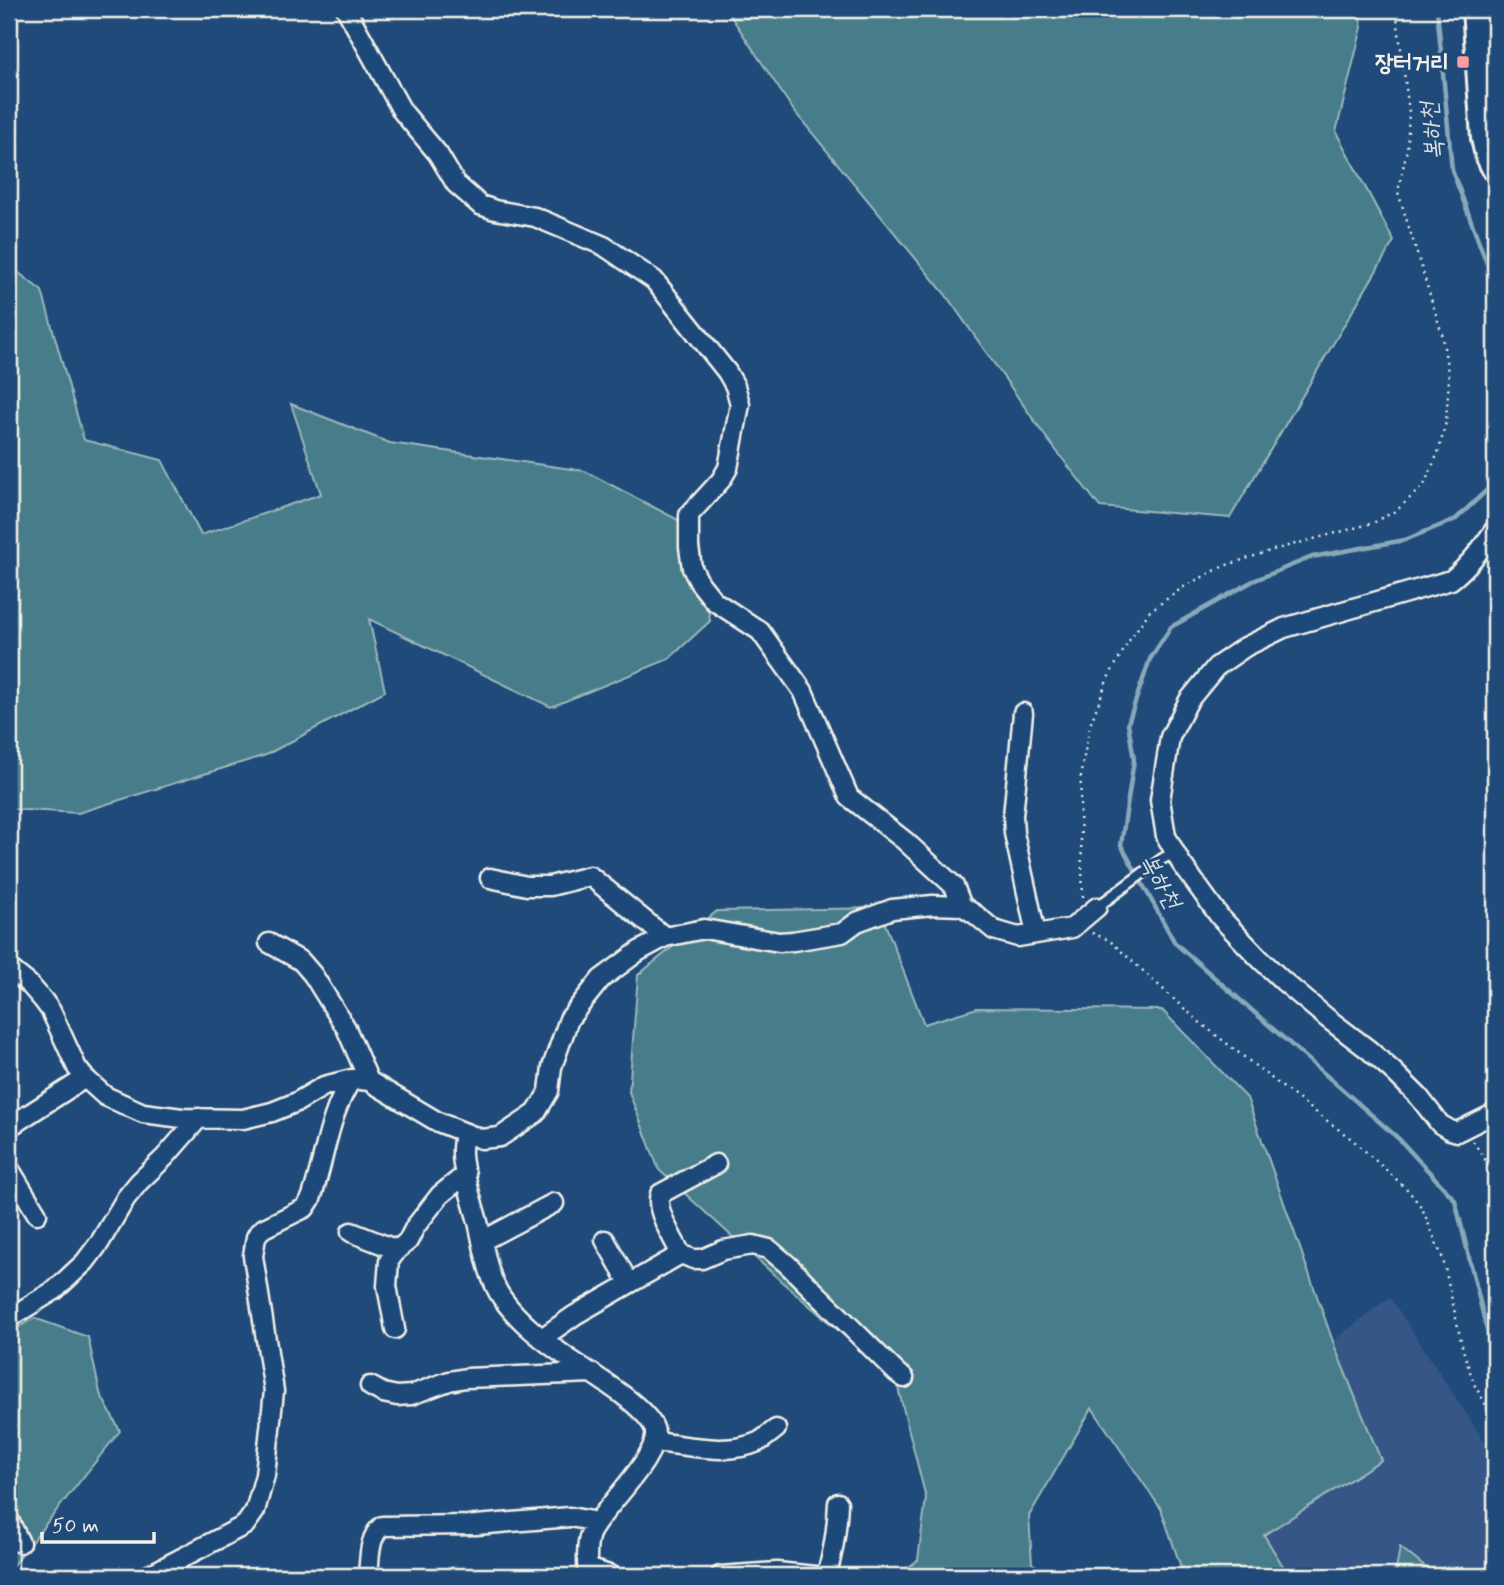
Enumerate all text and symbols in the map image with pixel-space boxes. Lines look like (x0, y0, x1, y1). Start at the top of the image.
place label: 장터거리 (1375, 49, 1449, 79)
marker: 장터거리 (1455, 54, 1471, 70)
water label: 복하천 (1414, 98, 1451, 161)
water label: 복하천 (1132, 849, 1189, 917)
scale bar (42, 1501, 154, 1545)
text: 50 m (52, 1512, 99, 1540)

